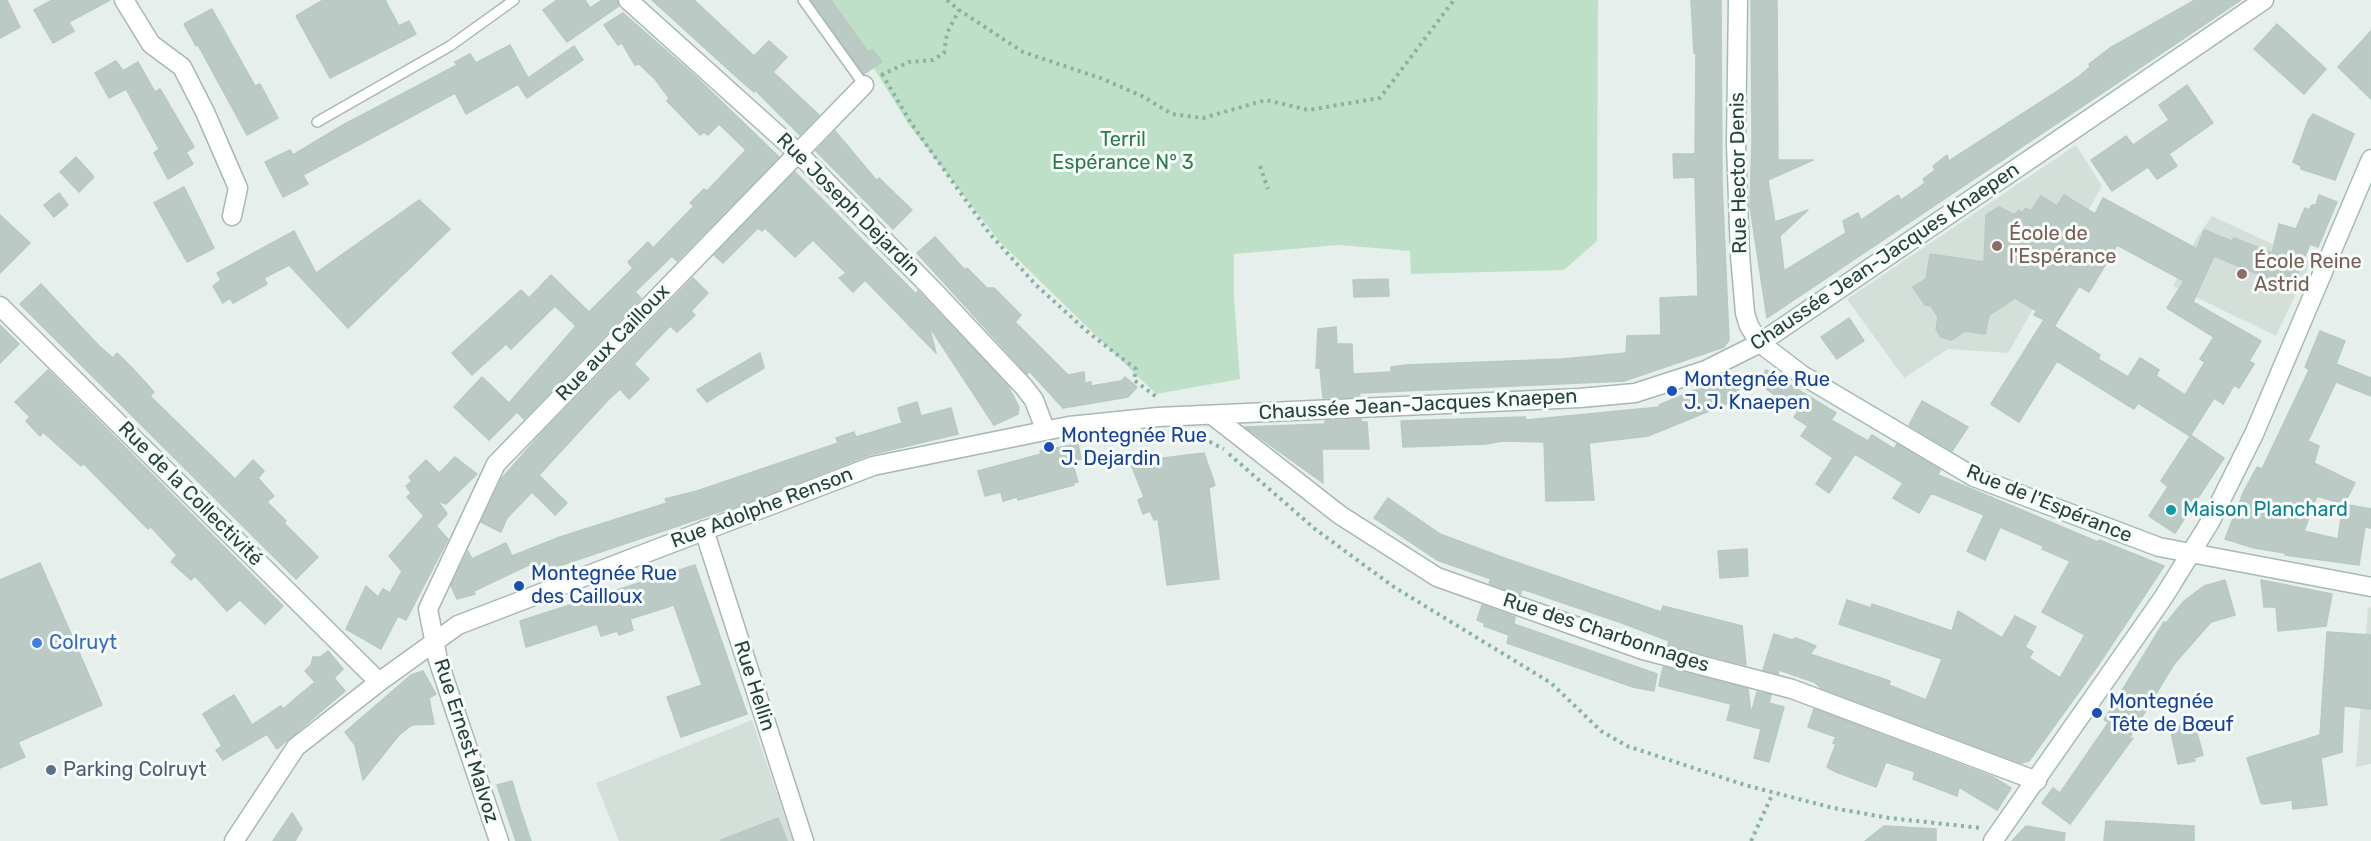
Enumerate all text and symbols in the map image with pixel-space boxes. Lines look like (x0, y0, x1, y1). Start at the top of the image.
street label: Rue Hector Denis (1726, 92, 1752, 254)
street label: Rue Joseph Dejardin (771, 128, 925, 282)
park label: Terril Espérance N° 3 (1052, 128, 1194, 175)
street label: Chaussée Jean-Jacques Knaepen (1746, 158, 2024, 356)
place label: École de l'Espérance (2009, 222, 2116, 269)
marker: École de l'Espérance (1990, 239, 2004, 253)
place label: École Reine Astrid (2254, 250, 2362, 297)
marker: École Reine Astrid (2235, 267, 2249, 281)
street label: Rue aux Cailloux (551, 280, 675, 406)
place label: Montegnée Rue J. J. Knaepen (1684, 368, 1830, 415)
marker: Montegnée Rue J. J. Knaepen (1665, 384, 1679, 398)
street label: Chaussée Jean-Jacques Knaepen (1258, 385, 1578, 425)
street label: Rue de la Collectivité (113, 417, 267, 571)
place label: Montegnée Rue J. Dejardin (1061, 424, 1207, 471)
marker: Montegnée Rue J. Dejardin (1042, 440, 1056, 454)
street label: Rue de l'Espérance (1963, 460, 2135, 548)
street label: Rue Adolphe Renson (668, 462, 856, 554)
place label: Maison Planchard (2183, 498, 2348, 522)
marker: Maison Planchard (2164, 503, 2178, 517)
place label: Montegnée Rue des Cailloux (531, 562, 677, 609)
marker: Montegnée Rue des Cailloux (512, 579, 526, 593)
street label: Rue des Charbonnages (1500, 588, 1712, 678)
place label: Colruyt (49, 631, 117, 655)
marker: Colruyt (30, 636, 44, 650)
street label: Rue Hellin (728, 638, 780, 734)
street label: Rue Ernest Malvoz (428, 656, 504, 826)
place label: Montegnée Tête de Bœuf (2109, 690, 2234, 737)
marker: Montegnée Tête de Bœuf (2090, 706, 2104, 720)
place label: Parking Colruyt (63, 758, 207, 782)
marker: Parking Colruyt (44, 763, 58, 777)

